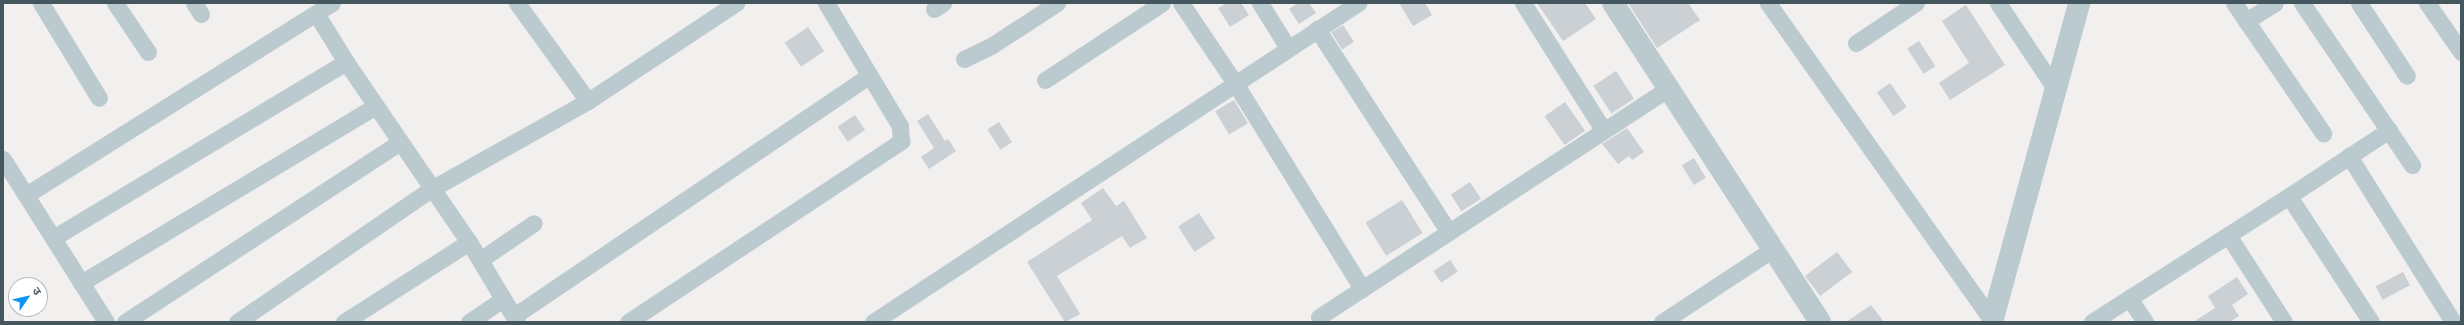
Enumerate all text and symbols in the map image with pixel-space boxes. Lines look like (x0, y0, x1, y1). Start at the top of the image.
north arrow (8, 277, 48, 317)
text: उ (30, 284, 45, 297)

